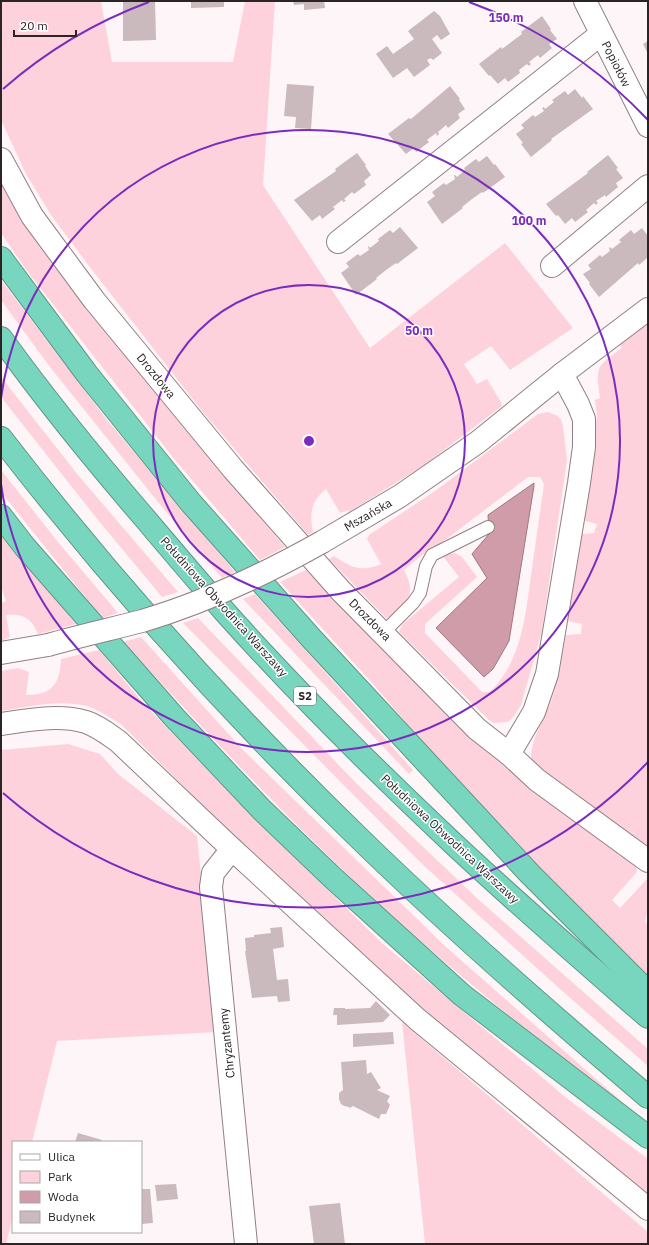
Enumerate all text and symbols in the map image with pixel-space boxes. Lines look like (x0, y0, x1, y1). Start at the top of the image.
text: 150 m (488, 10, 524, 25)
scale bar (14, 12, 76, 38)
text: 20 m (20, 18, 48, 33)
street label: Popiołów (598, 38, 634, 89)
text: 100 m (511, 213, 547, 228)
text: 50 m (405, 323, 433, 338)
street label: Drozdowa (134, 350, 179, 402)
centre of rings (302, 434, 316, 448)
street label: Mszańska (341, 495, 395, 534)
street label: Południowa Obwodnica Warszawy (157, 534, 291, 680)
street label: Drozdowa (346, 595, 395, 644)
road number: S2 (294, 687, 316, 705)
street label: Południowa Obwodnica Warszawy (378, 771, 522, 907)
street label: Chryzantemy (215, 1007, 238, 1079)
legend (12, 1141, 142, 1233)
text: Ulica (48, 1149, 75, 1164)
text: Park (48, 1169, 73, 1184)
text: Woda (48, 1189, 79, 1204)
text: Budynek (48, 1209, 96, 1224)

